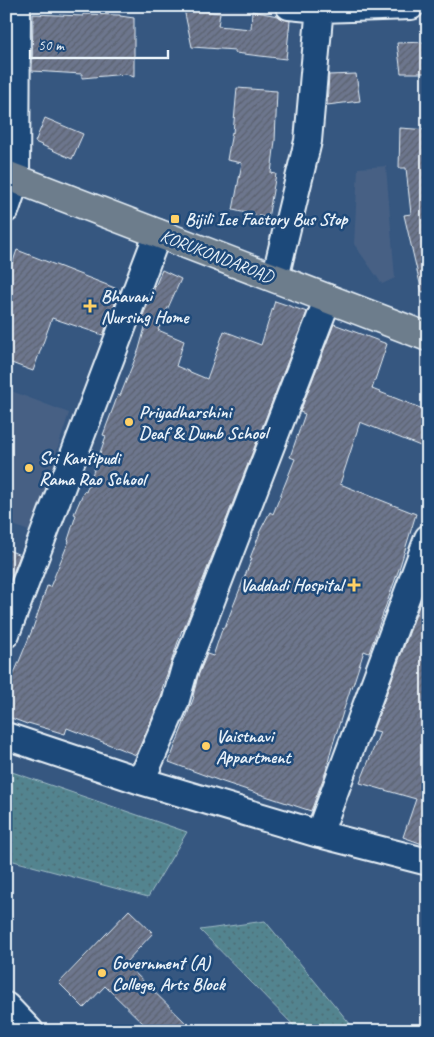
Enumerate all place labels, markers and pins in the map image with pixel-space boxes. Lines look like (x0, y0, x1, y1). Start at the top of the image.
place label: Bijili Ice Factory Bus Stop (185, 208, 349, 230)
marker: Bijili Ice Factory Bus Stop (169, 213, 181, 225)
place label: Bhavani Nursing Home (101, 285, 190, 328)
marker: Bhavani Nursing Home (83, 299, 97, 313)
place label: Priyadharshini Deaf & Dumb School (139, 401, 272, 444)
marker: Priyadharshini Deaf & Dumb School (123, 416, 135, 428)
place label: Sri Kantipudi Rama Rao School (39, 447, 149, 490)
marker: Sri Kantipudi Rama Rao School (23, 462, 35, 474)
place label: Vaddadi Hospital (240, 574, 347, 596)
marker: Vaddadi Hospital (347, 578, 361, 592)
place label: Vaistnavi Appartment (216, 725, 293, 768)
marker: Vaistnavi Appartment (200, 740, 212, 752)
place label: Government (A) College, Arts Block (112, 952, 227, 995)
marker: Government (A) College, Arts Block (96, 967, 108, 979)

